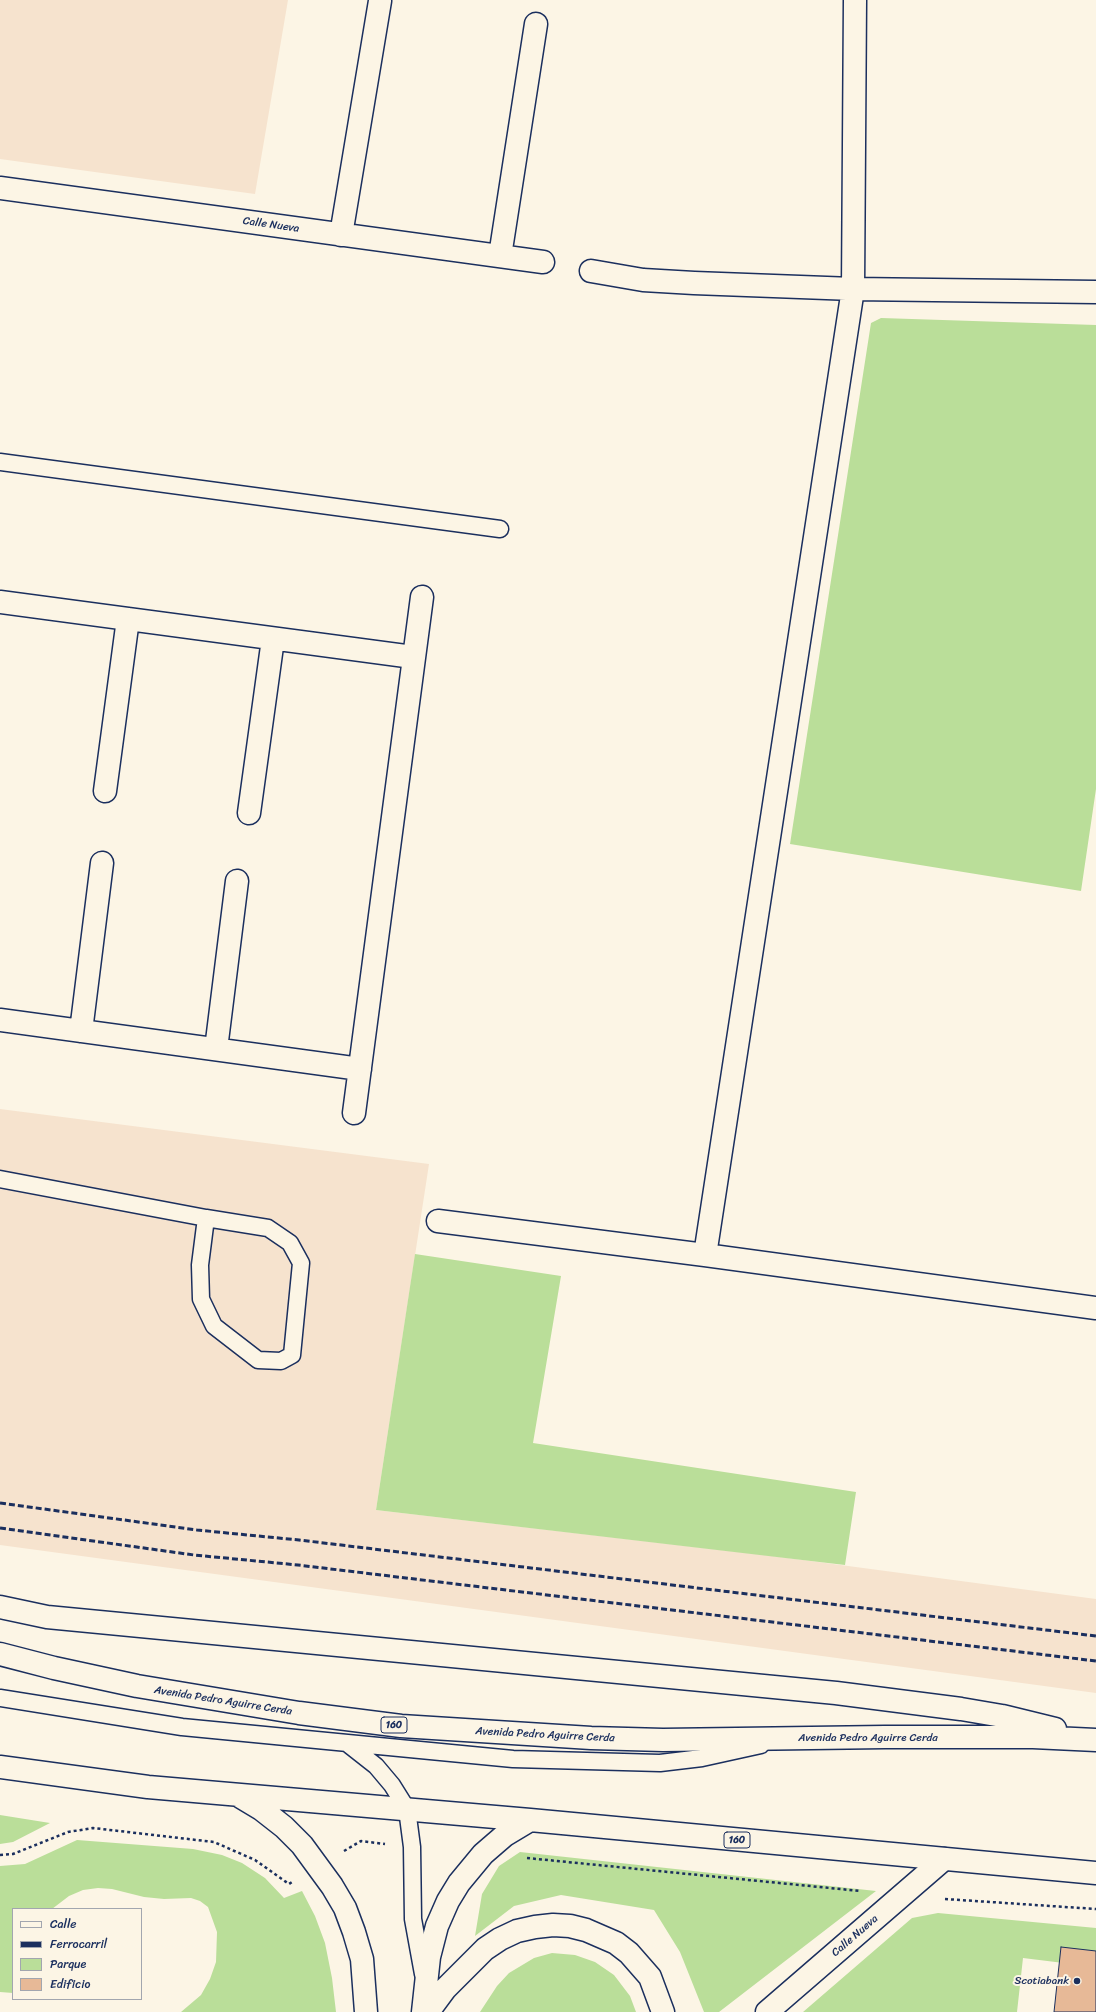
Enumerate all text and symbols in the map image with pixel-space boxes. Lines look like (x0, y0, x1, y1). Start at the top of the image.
street label: Calle Nueva (242, 214, 300, 236)
street label: Avenida Pedro Aguirre Cerda (153, 1684, 293, 1718)
road number: 160 (381, 1717, 407, 1733)
street label: Avenida Pedro Aguirre Cerda (475, 1725, 615, 1745)
street label: Avenida Pedro Aguirre Cerda (798, 1731, 938, 1745)
road number: 160 (724, 1832, 750, 1848)
legend (12, 1908, 142, 2000)
street label: Calle Nueva (829, 1912, 881, 1960)
text: Calle (50, 1913, 77, 1935)
text: Ferrocarril (50, 1933, 107, 1955)
text: Parque (50, 1953, 86, 1975)
text: Edificio (50, 1973, 90, 1995)
place label: Scotiabank (1014, 1974, 1069, 1988)
marker: Scotiabank (1072, 1976, 1082, 1986)

